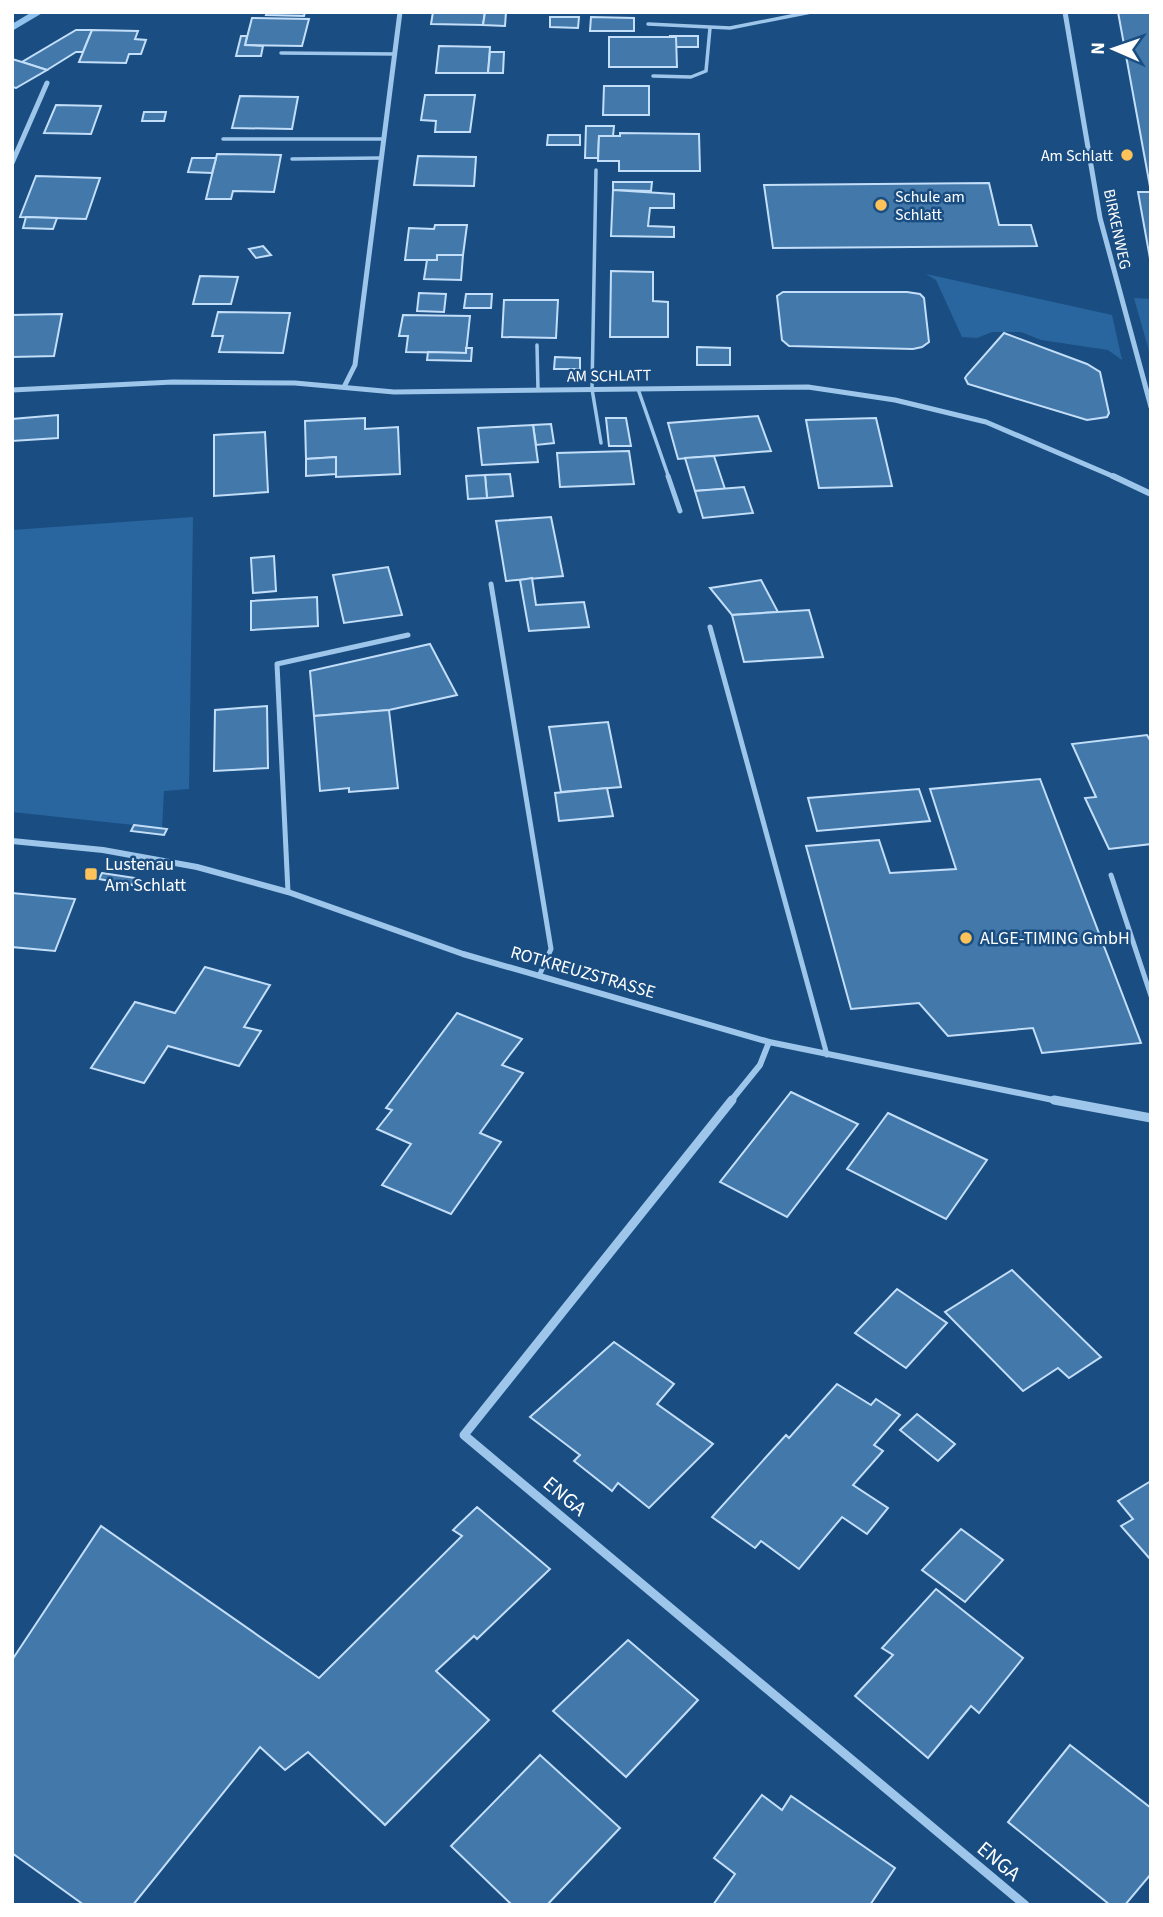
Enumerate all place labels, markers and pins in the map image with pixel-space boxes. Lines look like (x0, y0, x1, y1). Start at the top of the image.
place label: Am Schlatt (1041, 145, 1114, 167)
marker: Am Schlatt (1119, 147, 1135, 163)
place label: Schule am Schlatt (895, 186, 965, 226)
marker: Schule am Schlatt (873, 197, 889, 213)
place label: Lustenau Am Schlatt (105, 852, 186, 898)
marker: Lustenau Am Schlatt (83, 866, 99, 882)
place label: ALGE-TIMING GmbH (980, 926, 1130, 951)
marker: ALGE-TIMING GmbH (958, 930, 974, 946)

